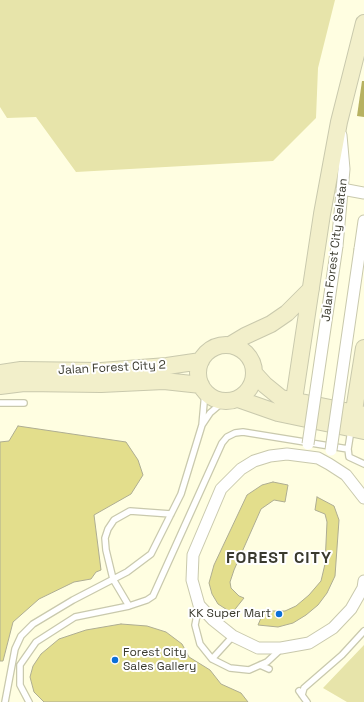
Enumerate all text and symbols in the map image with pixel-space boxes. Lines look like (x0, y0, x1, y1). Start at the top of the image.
street label: Jalan Forest City Selatan (319, 178, 351, 322)
street label: Jalan Forest City 2 (58, 358, 166, 378)
district label: FOREST CITY (226, 549, 332, 569)
place label: KK Super Mart (189, 607, 271, 621)
marker: KK Super Mart (274, 609, 284, 619)
place label: Forest City Sales Gallery (123, 646, 196, 674)
marker: Forest City Sales Gallery (110, 655, 120, 665)

